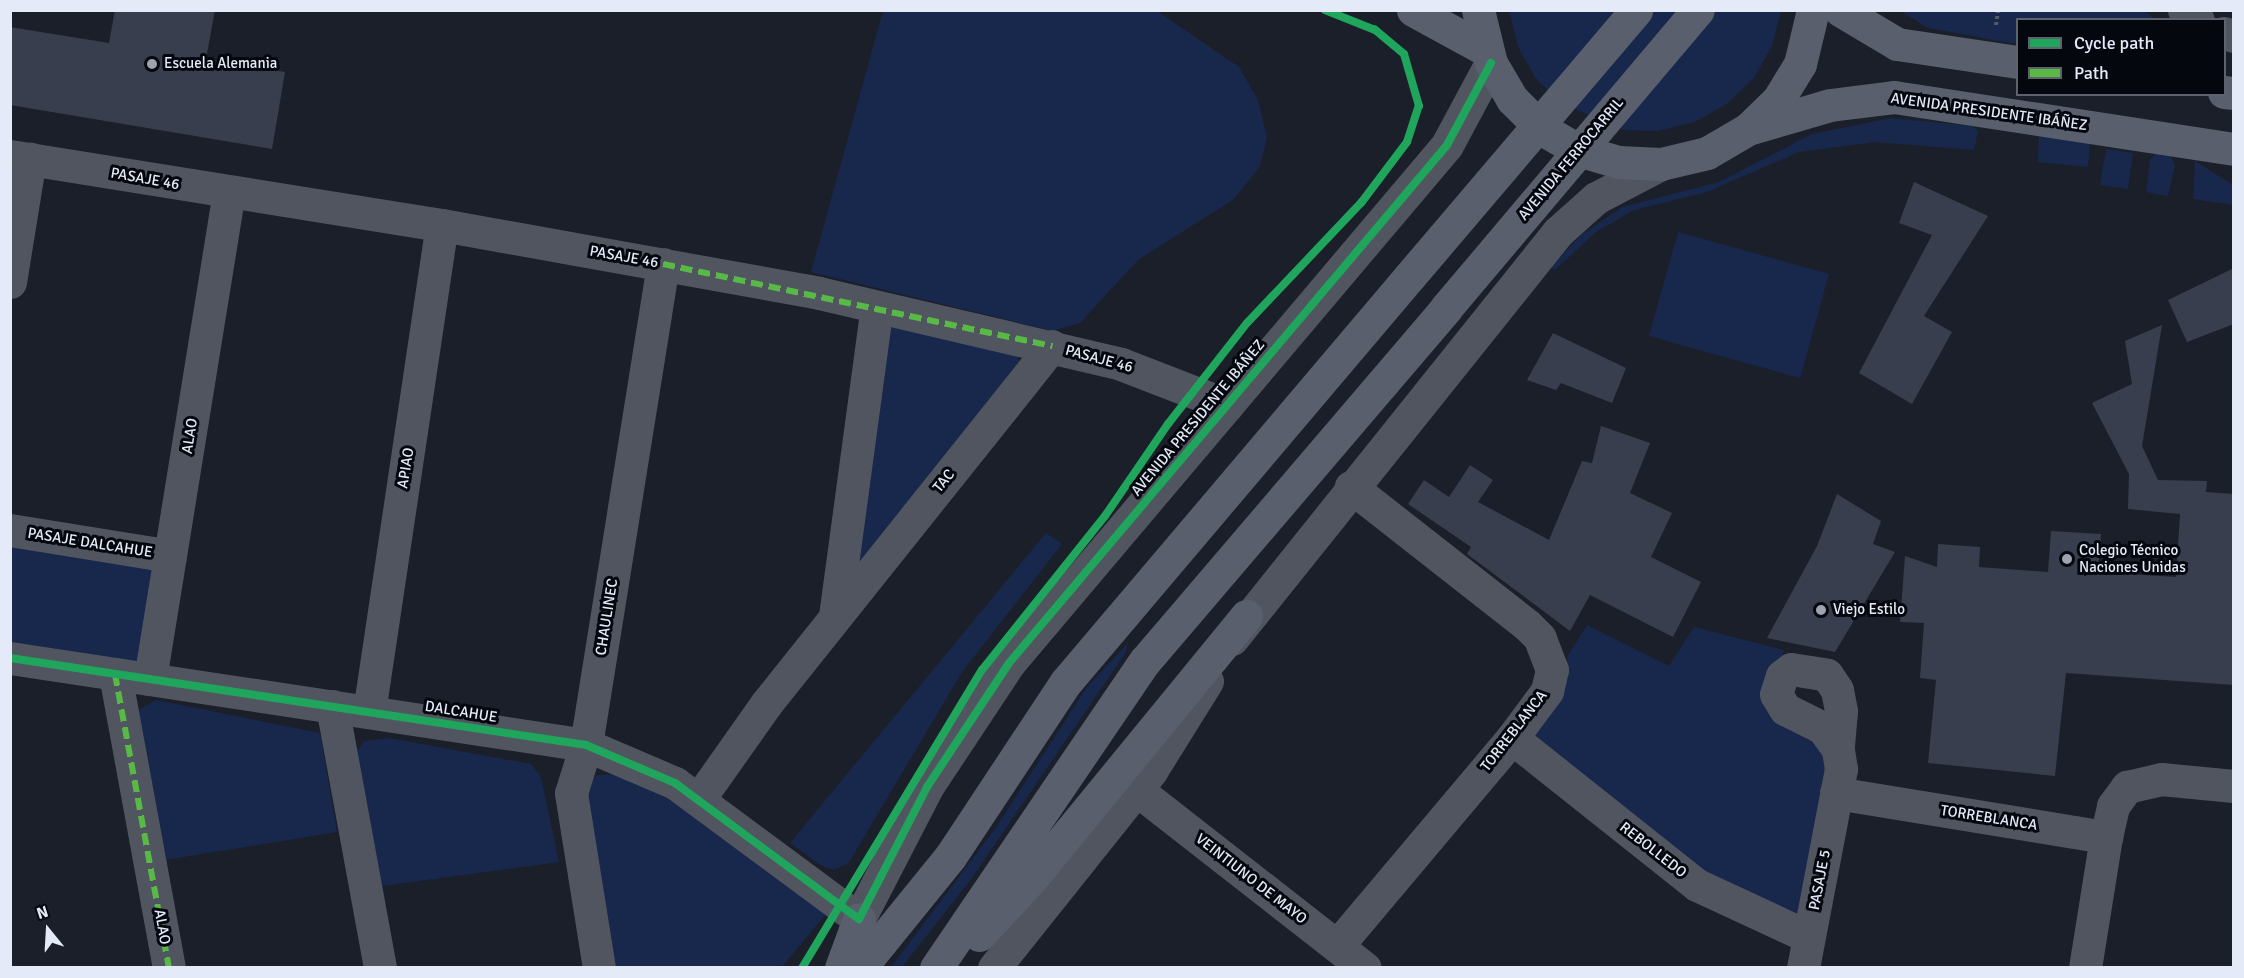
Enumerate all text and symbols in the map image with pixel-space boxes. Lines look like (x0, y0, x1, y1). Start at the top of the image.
legend (2016, 18, 2226, 96)
text: Cycle path (2074, 32, 2154, 54)
place label: Escuela Alemania (164, 55, 277, 73)
marker: Escuela Alemania (145, 57, 159, 71)
text: Path (2074, 62, 2109, 84)
street label: AVENIDA PRESIDENTE IBÁÑEZ (1890, 89, 2088, 135)
street label: AVENIDA FERROCARRIL (1514, 94, 1628, 224)
street label: PASAJE 46 (109, 164, 181, 194)
street label: PASAJE 46 (588, 242, 660, 272)
street label: AVENIDA PRESIDENTE IBÁÑEZ (1127, 336, 1269, 500)
street label: PASAJE 46 (1063, 341, 1135, 377)
street label: ALAO (178, 417, 202, 455)
street label: APIAO (394, 446, 418, 490)
street label: TAC (929, 466, 959, 496)
street label: PASAJE DALCAHUE (26, 524, 154, 562)
place label: Colegio Técnico Naciones Unidas (2079, 541, 2186, 576)
marker: Colegio Técnico Naciones Unidas (2060, 552, 2074, 566)
street label: CHAULINEC (592, 577, 622, 657)
place label: Viejo Estilo (1833, 601, 1905, 619)
marker: Viejo Estilo (1814, 603, 1828, 617)
street label: TORREBLANCA (1477, 687, 1551, 775)
street label: DALCAHUE (424, 697, 498, 727)
street label: TORREBLANCA (1939, 801, 2039, 835)
street label: REBOLLEDO (1616, 818, 1690, 882)
street label: VEINTIUNO DE MAYO (1192, 830, 1310, 928)
street label: PASAJE 5 (1805, 848, 1835, 912)
north arrow (18, 900, 78, 960)
text: N (34, 902, 51, 924)
street label: ALAO (150, 908, 174, 946)

